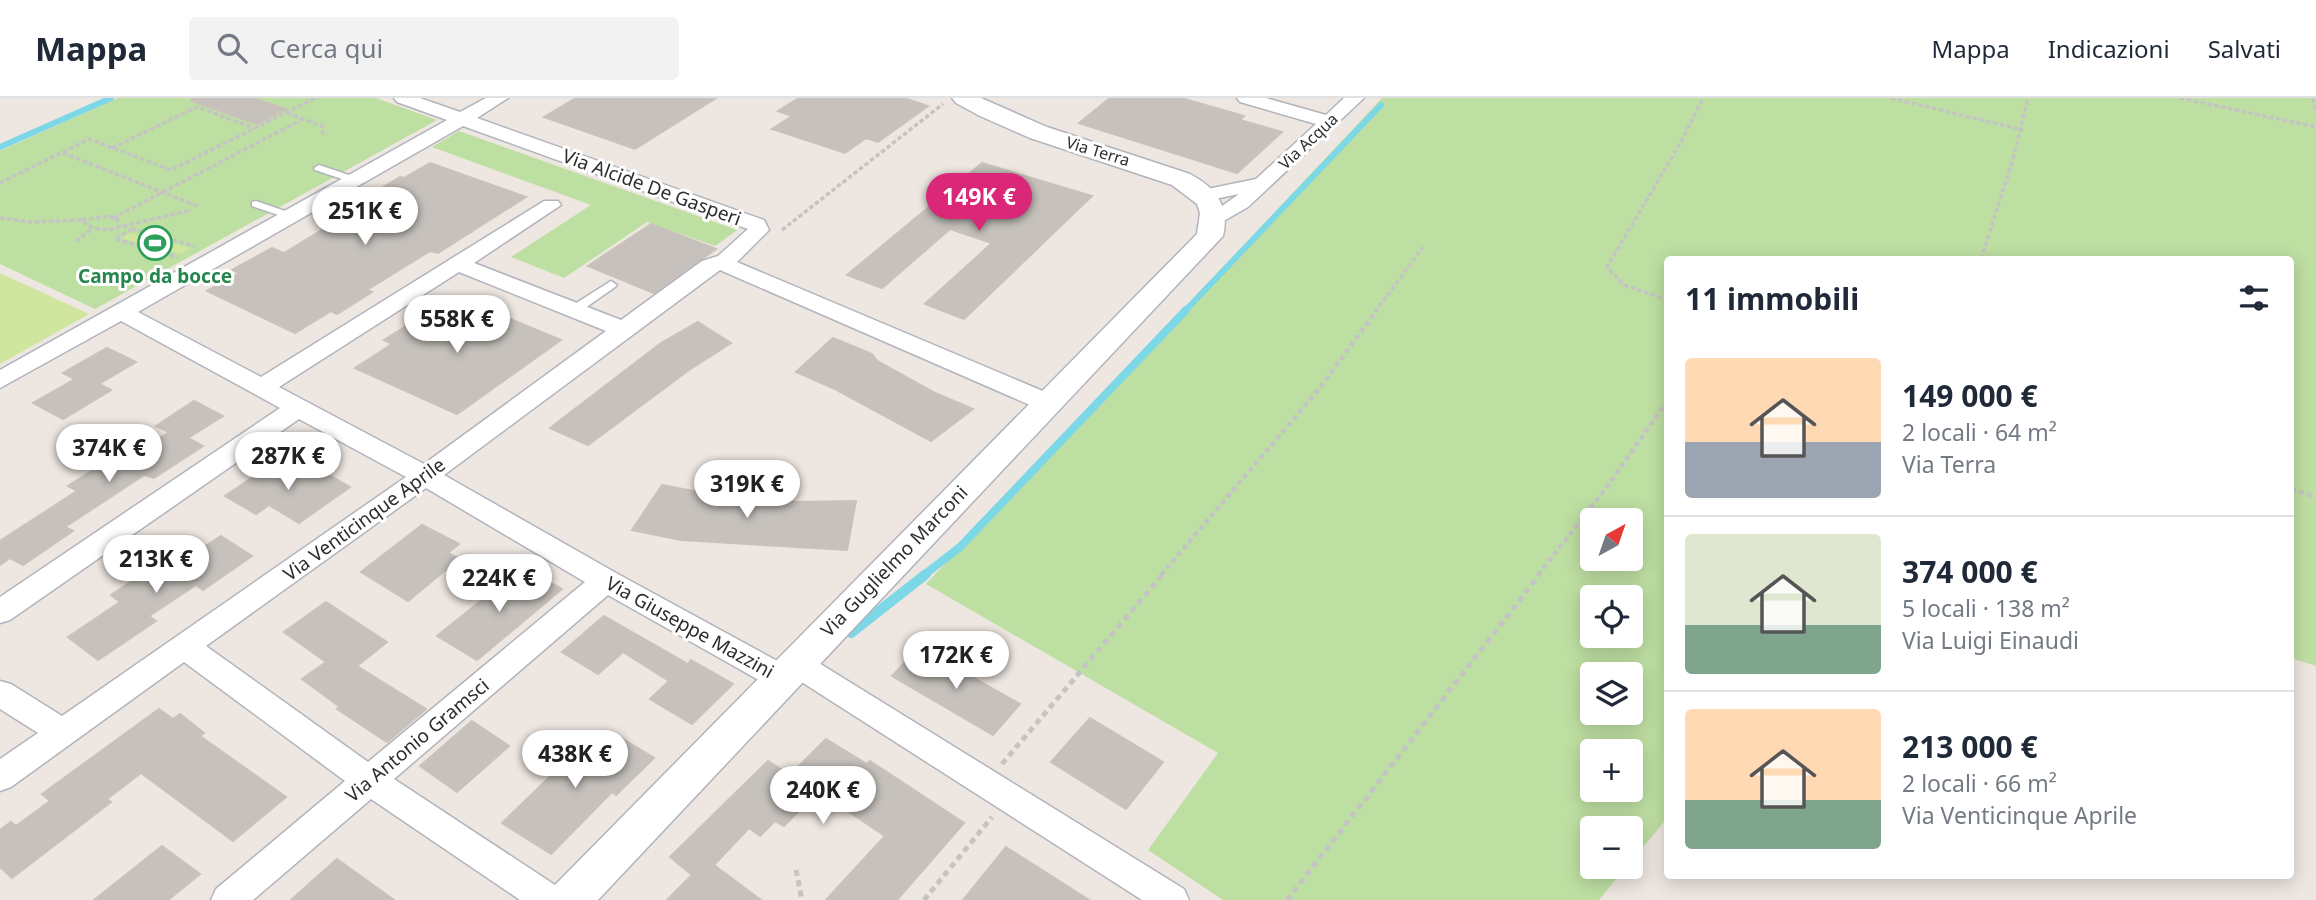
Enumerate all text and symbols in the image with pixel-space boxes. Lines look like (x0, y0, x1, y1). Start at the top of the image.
search box (189, 17, 679, 80)
text: Mappa (35, 26, 147, 71)
icon: search (213, 29, 251, 67)
text: Cerca qui (269, 30, 383, 66)
text: Mappa (1932, 32, 2010, 65)
text: Indicazioni (2048, 32, 2170, 65)
text: Salvati (2208, 32, 2281, 65)
street label: Via Acqua (1274, 108, 1342, 174)
street label: Via Terra (1063, 131, 1133, 171)
street label: Via Alcide De Gasperi (559, 143, 745, 231)
pin: 149K € (922, 174, 1036, 233)
text: 149K € (942, 180, 1016, 212)
pin: 251K € (308, 188, 422, 247)
text: 251K € (328, 194, 402, 226)
sports icon: Campo da bocce (136, 224, 174, 262)
place label: Campo da bocce (78, 263, 232, 289)
text: 11 immobili (1685, 278, 1859, 319)
icon: filters (2235, 279, 2273, 317)
pin: 558K € (400, 296, 514, 355)
text: 558K € (420, 302, 494, 334)
text: 149 000 € (1902, 375, 2038, 416)
icon: home (1741, 386, 1825, 470)
text: 2 locali · 64 m² (1902, 416, 2057, 448)
pin: 374K € (52, 424, 166, 484)
text: 374K € (72, 431, 146, 463)
pin: 287K € (231, 432, 345, 492)
text: 287K € (251, 439, 325, 471)
text: Via Terra (1902, 448, 1996, 480)
street label: Via Venticinque Aprile (278, 451, 450, 587)
pin: 319K € (690, 460, 804, 520)
text: 319K € (710, 467, 784, 499)
street label: Via Guglielmo Marconi (815, 480, 973, 642)
north arrow (1580, 508, 1643, 570)
map controls (1580, 508, 1643, 879)
pin: 213K € (99, 536, 213, 595)
text: 213K € (119, 542, 193, 574)
text: 374 000 € (1902, 551, 2038, 592)
pin: 224K € (442, 554, 556, 614)
text: 224K € (462, 561, 536, 593)
icon: home (1741, 562, 1825, 646)
street label: Via Giuseppe Mazzini (601, 570, 779, 684)
button: locate (1580, 585, 1643, 648)
text: 5 locali · 138 m² (1902, 592, 2070, 624)
text: Via Luigi Einaudi (1902, 624, 2079, 656)
pin: 172K € (899, 632, 1013, 691)
text: 172K € (919, 638, 993, 670)
button: layers (1580, 662, 1643, 725)
street label: Via Antonio Gramsci (340, 672, 494, 808)
text: 213 000 € (1902, 726, 2038, 767)
pin: 438K € (518, 730, 632, 790)
text: 438K € (538, 737, 612, 769)
icon: home (1741, 737, 1825, 821)
button: + (1580, 739, 1643, 802)
pin: 240K € (766, 766, 880, 826)
text: 2 locali · 66 m² (1902, 767, 2057, 799)
text: 240K € (786, 773, 860, 805)
text: Via Venticinque Aprile (1902, 799, 2137, 831)
button: − (1580, 816, 1643, 879)

